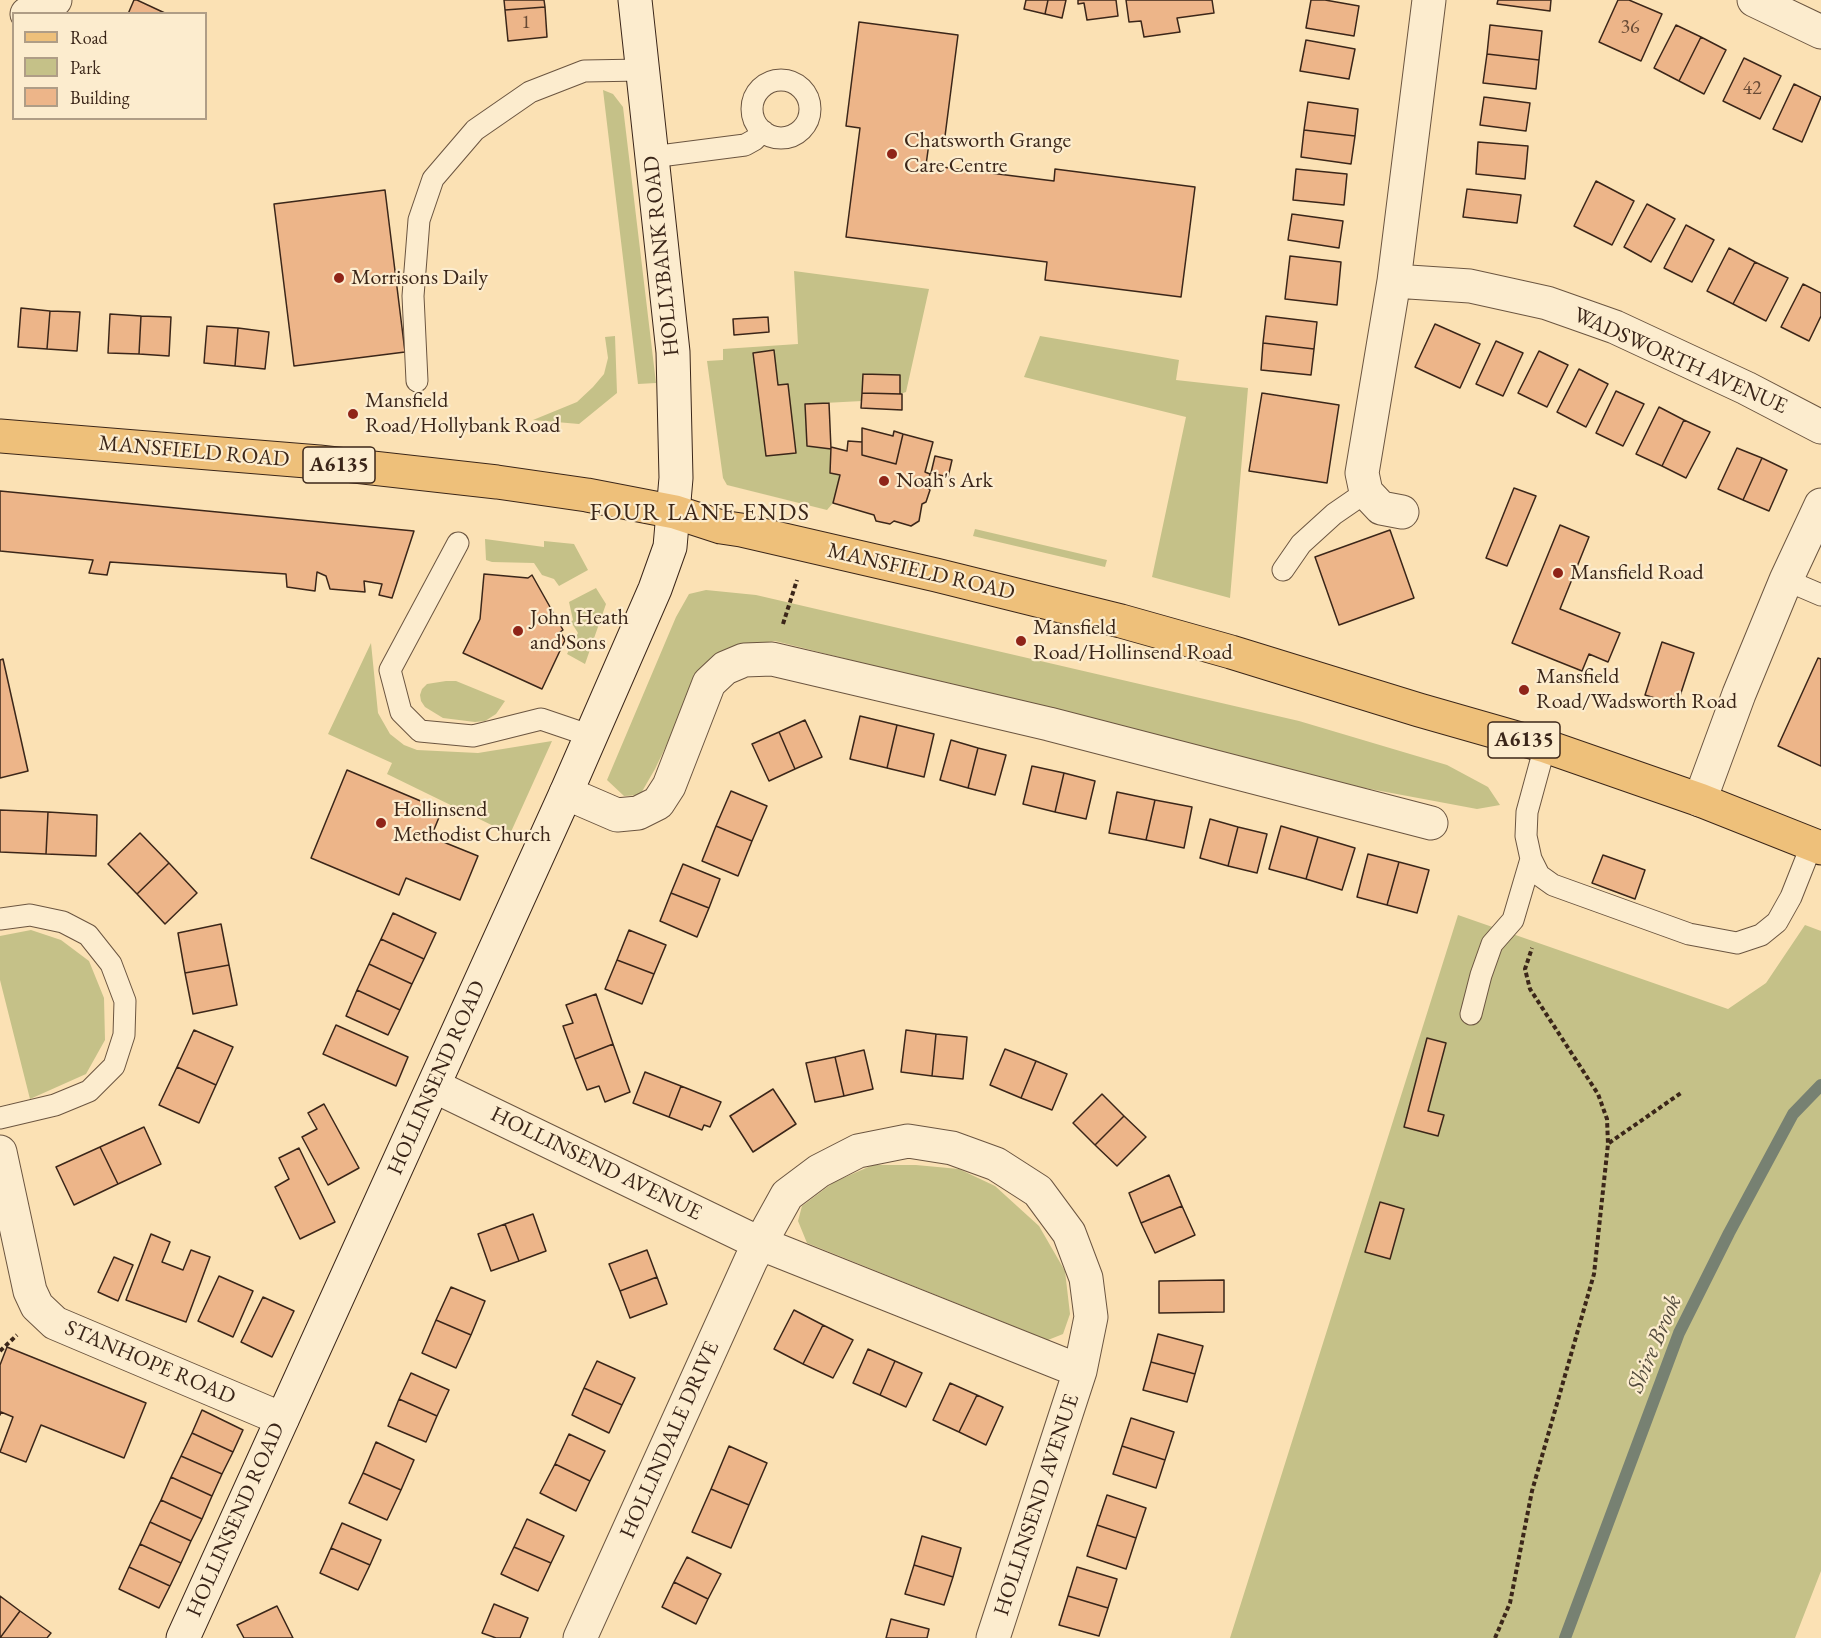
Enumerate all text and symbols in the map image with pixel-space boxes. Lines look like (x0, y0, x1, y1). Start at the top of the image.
house number: 1 (521, 11, 531, 35)
legend (12, 12, 207, 120)
house number: 36 (1620, 16, 1640, 40)
text: Road (70, 26, 108, 49)
text: Park (70, 56, 101, 79)
house number: 42 (1742, 77, 1762, 101)
text: Building (70, 86, 130, 109)
place label: Chatsworth Grange Care Centre (904, 128, 1071, 180)
marker: Chatsworth Grange Care Centre (885, 147, 899, 161)
street label: HOLLYBANK ROAD (638, 154, 686, 358)
place label: Morrisons Daily (351, 265, 488, 291)
marker: Morrisons Daily (332, 271, 346, 285)
street label: WADSWORTH AVENUE (1569, 302, 1791, 420)
place label: Mansfield Road/Hollybank Road (365, 388, 560, 440)
marker: Mansfield Road/Hollybank Road (346, 407, 360, 421)
street label: MANSFIELD ROAD (98, 431, 290, 473)
road number: A6135 (303, 447, 375, 483)
place label: Noah's Ark (896, 468, 993, 494)
marker: Noah's Ark (877, 474, 891, 488)
district label: FOUR LANE ENDS (590, 499, 810, 527)
street label: MANSFIELD ROAD (825, 538, 1017, 606)
place label: Mansfield Road (1570, 560, 1704, 586)
marker: Mansfield Road (1551, 566, 1565, 580)
place label: John Heath and Sons (530, 605, 629, 656)
place label: Mansfield Road/Hollinsend Road (1033, 615, 1233, 666)
marker: John Heath and Sons (511, 624, 525, 638)
marker: Mansfield Road/Hollinsend Road (1014, 634, 1028, 648)
place label: Mansfield Road/Wadsworth Road (1536, 664, 1737, 716)
marker: Mansfield Road/Wadsworth Road (1517, 683, 1531, 697)
road number: A6135 (1488, 722, 1560, 758)
place label: Hollinsend Methodist Church (393, 797, 551, 848)
marker: Hollinsend Methodist Church (374, 816, 388, 830)
street label: HOLLINSEND ROAD (382, 977, 492, 1179)
street label: HOLLINSEND AVENUE (486, 1101, 706, 1227)
water label: Shire Brook (1622, 1291, 1688, 1397)
street label: STANHOPE ROAD (61, 1315, 239, 1411)
street label: HOLLINDALE DRIVE (615, 1337, 725, 1543)
street label: HOLLINSEND AVENUE (989, 1391, 1085, 1619)
street label: HOLLINSEND ROAD (181, 1419, 291, 1621)

